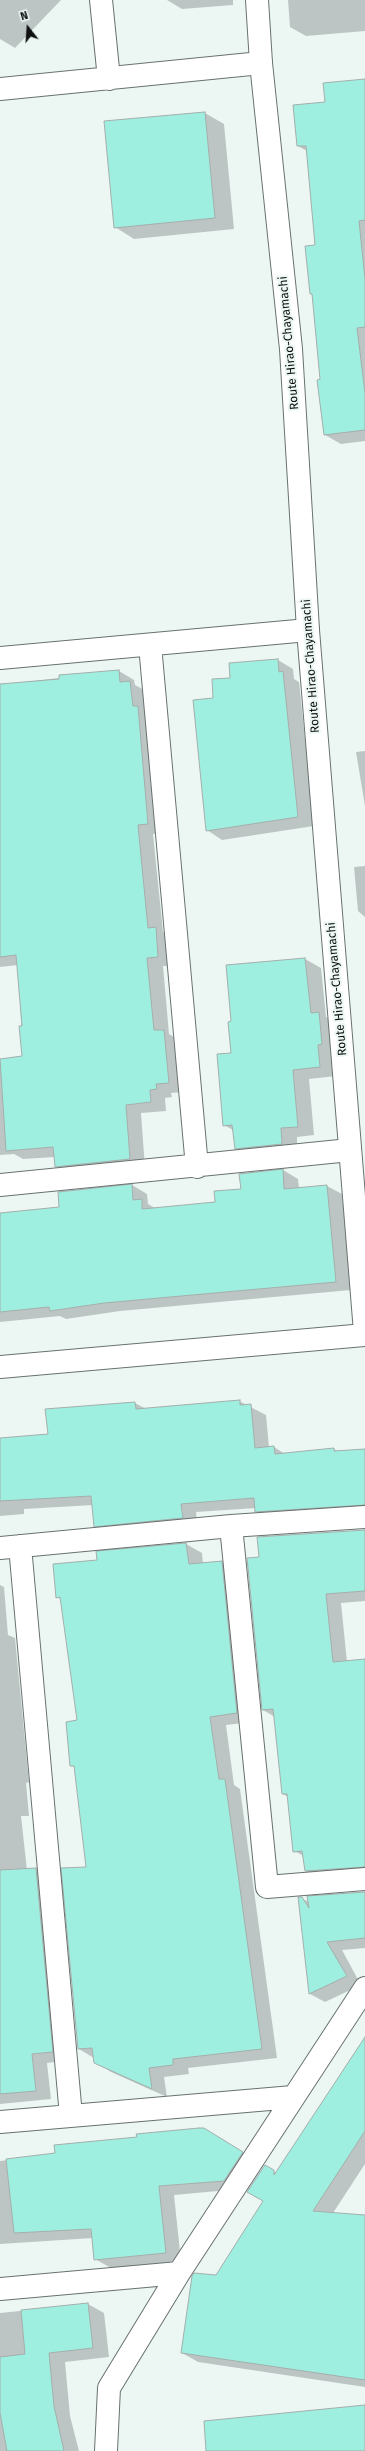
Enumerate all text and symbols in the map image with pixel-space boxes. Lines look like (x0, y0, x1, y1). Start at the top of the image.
north arrow (8, 8, 48, 48)
text: N (19, 9, 30, 23)
street label: Route Hirao-Chayamachi (276, 275, 302, 411)
street label: Route Hirao-Chayamachi (299, 599, 323, 733)
street label: Route Hirao-Chayamachi (324, 921, 350, 1057)

